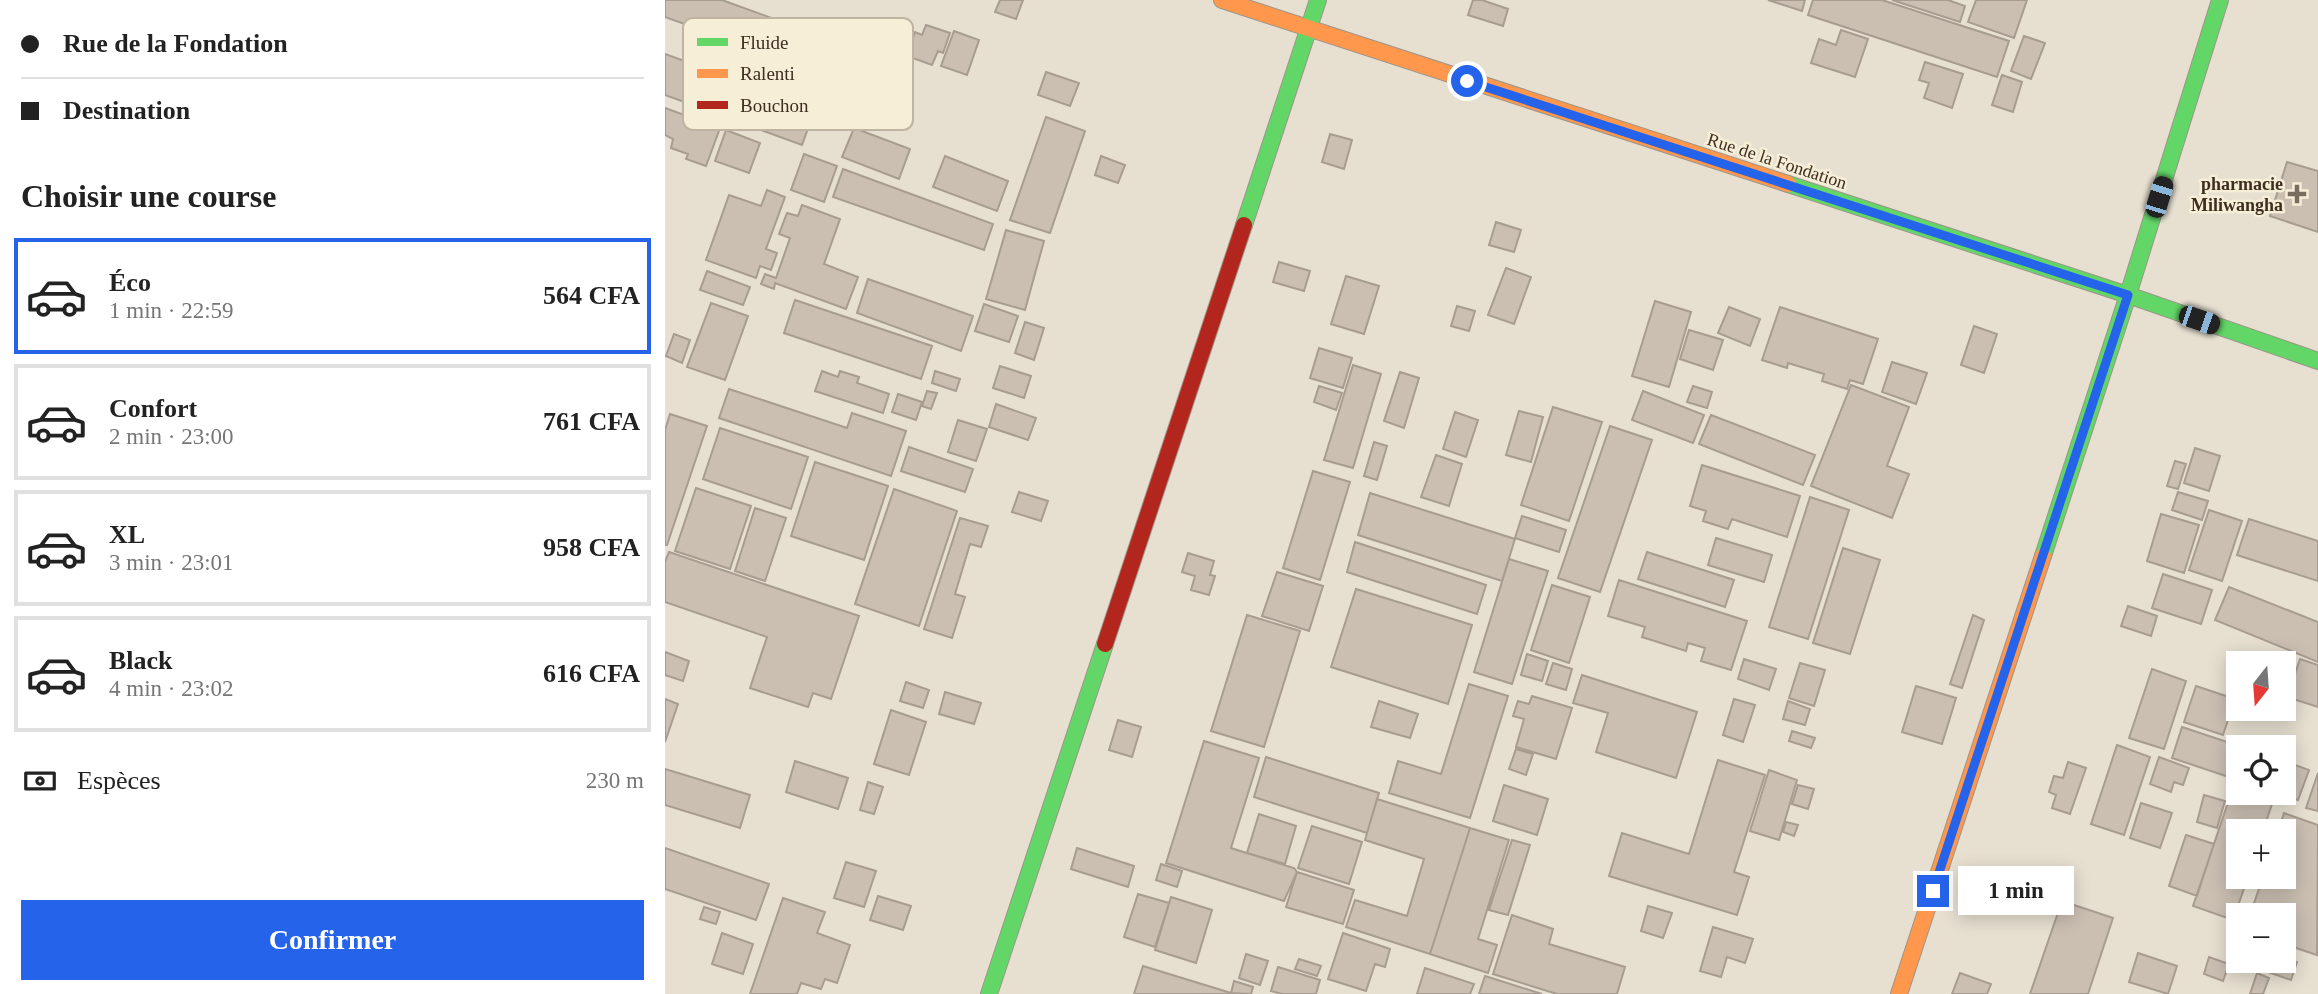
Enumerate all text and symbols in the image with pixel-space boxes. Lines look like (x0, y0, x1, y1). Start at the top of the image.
legend (683, 18, 913, 130)
text: Rue de la Fondation (63, 29, 288, 58)
text: Fluide (740, 32, 789, 53)
text: Ralenti (740, 63, 795, 84)
route start (1451, 65, 1483, 97)
text: Bouchon (740, 95, 809, 116)
text: Destination (63, 96, 190, 125)
street label: Rue de la Fondation (1705, 129, 1849, 193)
car (2143, 174, 2176, 220)
place label: pharmacie Miliwangha (2191, 174, 2283, 215)
text: Choisir une course (21, 178, 276, 214)
marker: pharmacie Miliwangha (2289, 186, 2305, 202)
icon: car (25, 265, 88, 328)
text: Éco (109, 268, 151, 297)
text: 564 CFA (543, 281, 640, 310)
text: 1 min · 22:59 (109, 298, 234, 323)
car (2176, 303, 2223, 337)
icon: car (25, 391, 88, 454)
text: Confort (109, 394, 197, 423)
text: 761 CFA (543, 407, 640, 436)
text: 2 min · 23:00 (109, 424, 234, 449)
icon: car (25, 517, 88, 580)
text: XL (109, 520, 145, 549)
text: 958 CFA (543, 533, 640, 562)
text: 3 min · 23:01 (109, 550, 234, 575)
icon: car (25, 643, 88, 706)
text: Black (109, 646, 173, 675)
north arrow (2226, 651, 2296, 721)
map controls (2226, 651, 2296, 973)
text: 616 CFA (543, 659, 640, 688)
text: 4 min · 23:02 (109, 676, 234, 701)
button: locate (2226, 735, 2296, 805)
icon: cash (21, 762, 59, 800)
text: Espèces (77, 766, 161, 795)
text: 230 m (586, 768, 644, 793)
button: + (2226, 819, 2296, 889)
callout: 1 min (1957, 866, 2073, 916)
route end (1917, 875, 1949, 907)
text: 1 min (1988, 878, 2044, 903)
button: Confirmer (21, 900, 644, 980)
button: − (2226, 903, 2296, 973)

